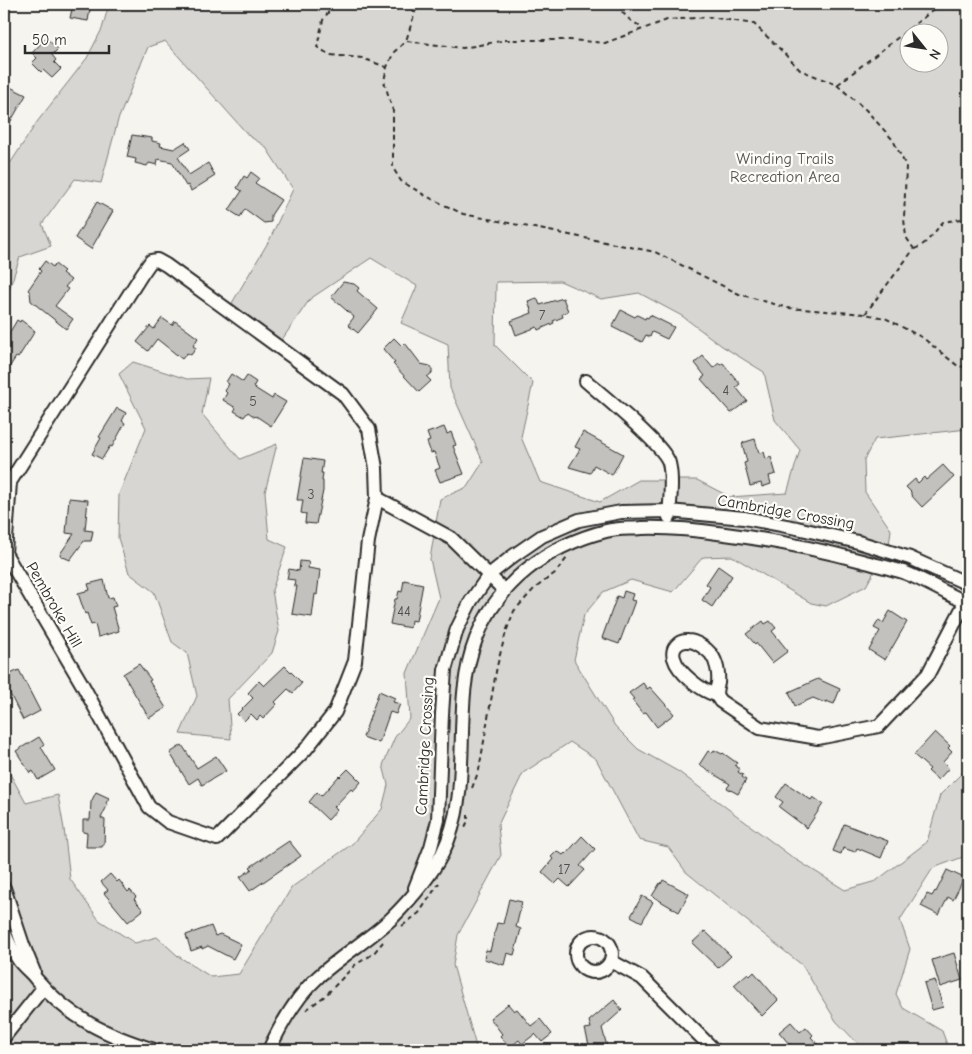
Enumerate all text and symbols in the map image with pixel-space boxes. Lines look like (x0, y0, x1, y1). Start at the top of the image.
scale bar (25, 22, 109, 54)
north arrow (900, 22, 950, 72)
text: 50 m (32, 31, 67, 49)
text: N (925, 46, 944, 62)
park label: Winding Trails Recreation Area (730, 150, 840, 186)
house number: 7 (539, 307, 546, 324)
house number: 4 (723, 382, 730, 399)
house number: 5 (249, 393, 257, 410)
house number: 3 (307, 486, 315, 503)
street label: Cambridge Crossing (716, 491, 856, 533)
street label: Pembroke Hill (22, 559, 86, 651)
house number: 44 (397, 603, 411, 620)
street label: Cambridge Crossing (412, 676, 438, 816)
house number: 17 (558, 861, 570, 878)

